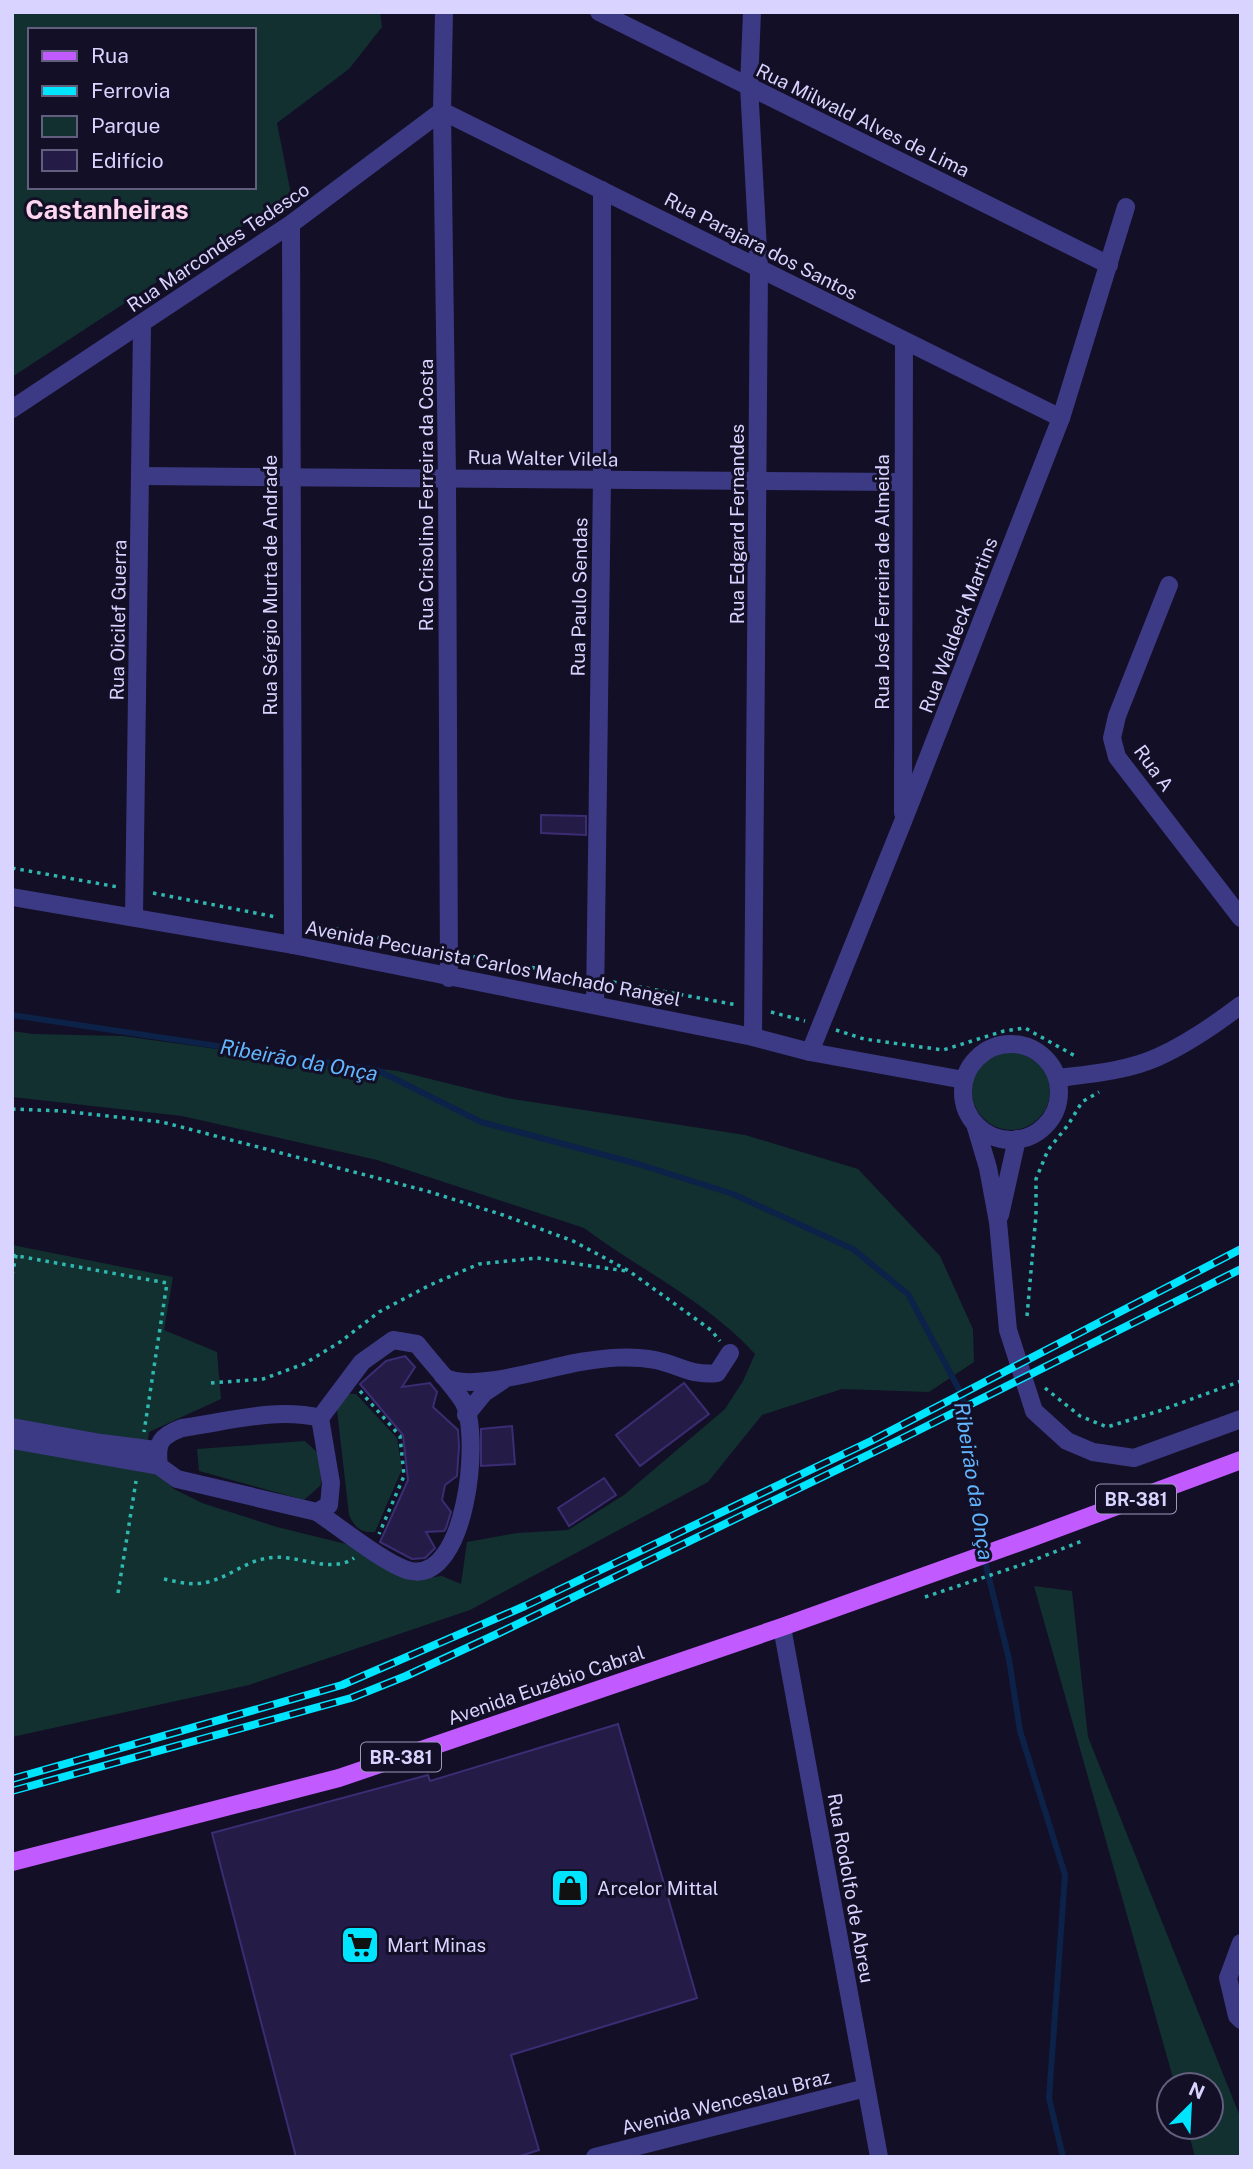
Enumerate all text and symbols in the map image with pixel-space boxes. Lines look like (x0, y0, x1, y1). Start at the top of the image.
legend (28, 28, 256, 189)
text: Rua (91, 43, 129, 68)
street label: Rua Milwald Alves de Lima (753, 59, 973, 181)
text: Ferrovia (91, 78, 170, 103)
text: Parque (91, 113, 160, 138)
text: Edifício (91, 148, 164, 173)
street label: Rua Marcondes Tedesco (123, 178, 313, 316)
street label: Rua Parajara dos Santos (661, 188, 861, 304)
district label: Castanheiras (25, 194, 189, 225)
street label: Rua Crisolino Ferreira da Costa (415, 359, 437, 631)
street label: Rua Edgard Fernandes (726, 424, 748, 624)
street label: Rua Walter Vilela (468, 446, 618, 470)
street label: Rua José Ferreira de Almeida (871, 454, 893, 710)
street label: Rua Sérgio Murta de Andrade (259, 455, 281, 715)
street label: Rua Paulo Sendas (567, 517, 591, 677)
street label: Rua Waldeck Martins (914, 534, 1002, 716)
street label: Rua Oicilef Guerra (106, 539, 130, 701)
street label: Rua A (1130, 740, 1178, 796)
street label: Avenida Pecuarista Carlos Machado Rangel (304, 916, 682, 1010)
water label: Ribeirão da Onça (218, 1034, 380, 1086)
water label: Ribeirão da Onça (949, 1400, 999, 1562)
road number: BR-381 (1096, 1484, 1176, 1514)
street label: Avenida Euzébio Cabral (445, 1641, 647, 1729)
road number: BR-381 (361, 1742, 441, 1772)
street label: Rua Rodolfo de Abreu (823, 1791, 879, 1985)
shop icon: Arcelor Mittal (549, 1867, 591, 1909)
place label: Arcelor Mittal (597, 1877, 718, 1899)
supermarket icon: Mart Minas (339, 1924, 381, 1966)
place label: Mart Minas (387, 1934, 486, 1956)
street label: Avenida Wenceslau Braz (619, 2065, 833, 2139)
north arrow (1155, 2071, 1225, 2141)
text: N (1186, 2077, 1208, 2104)

